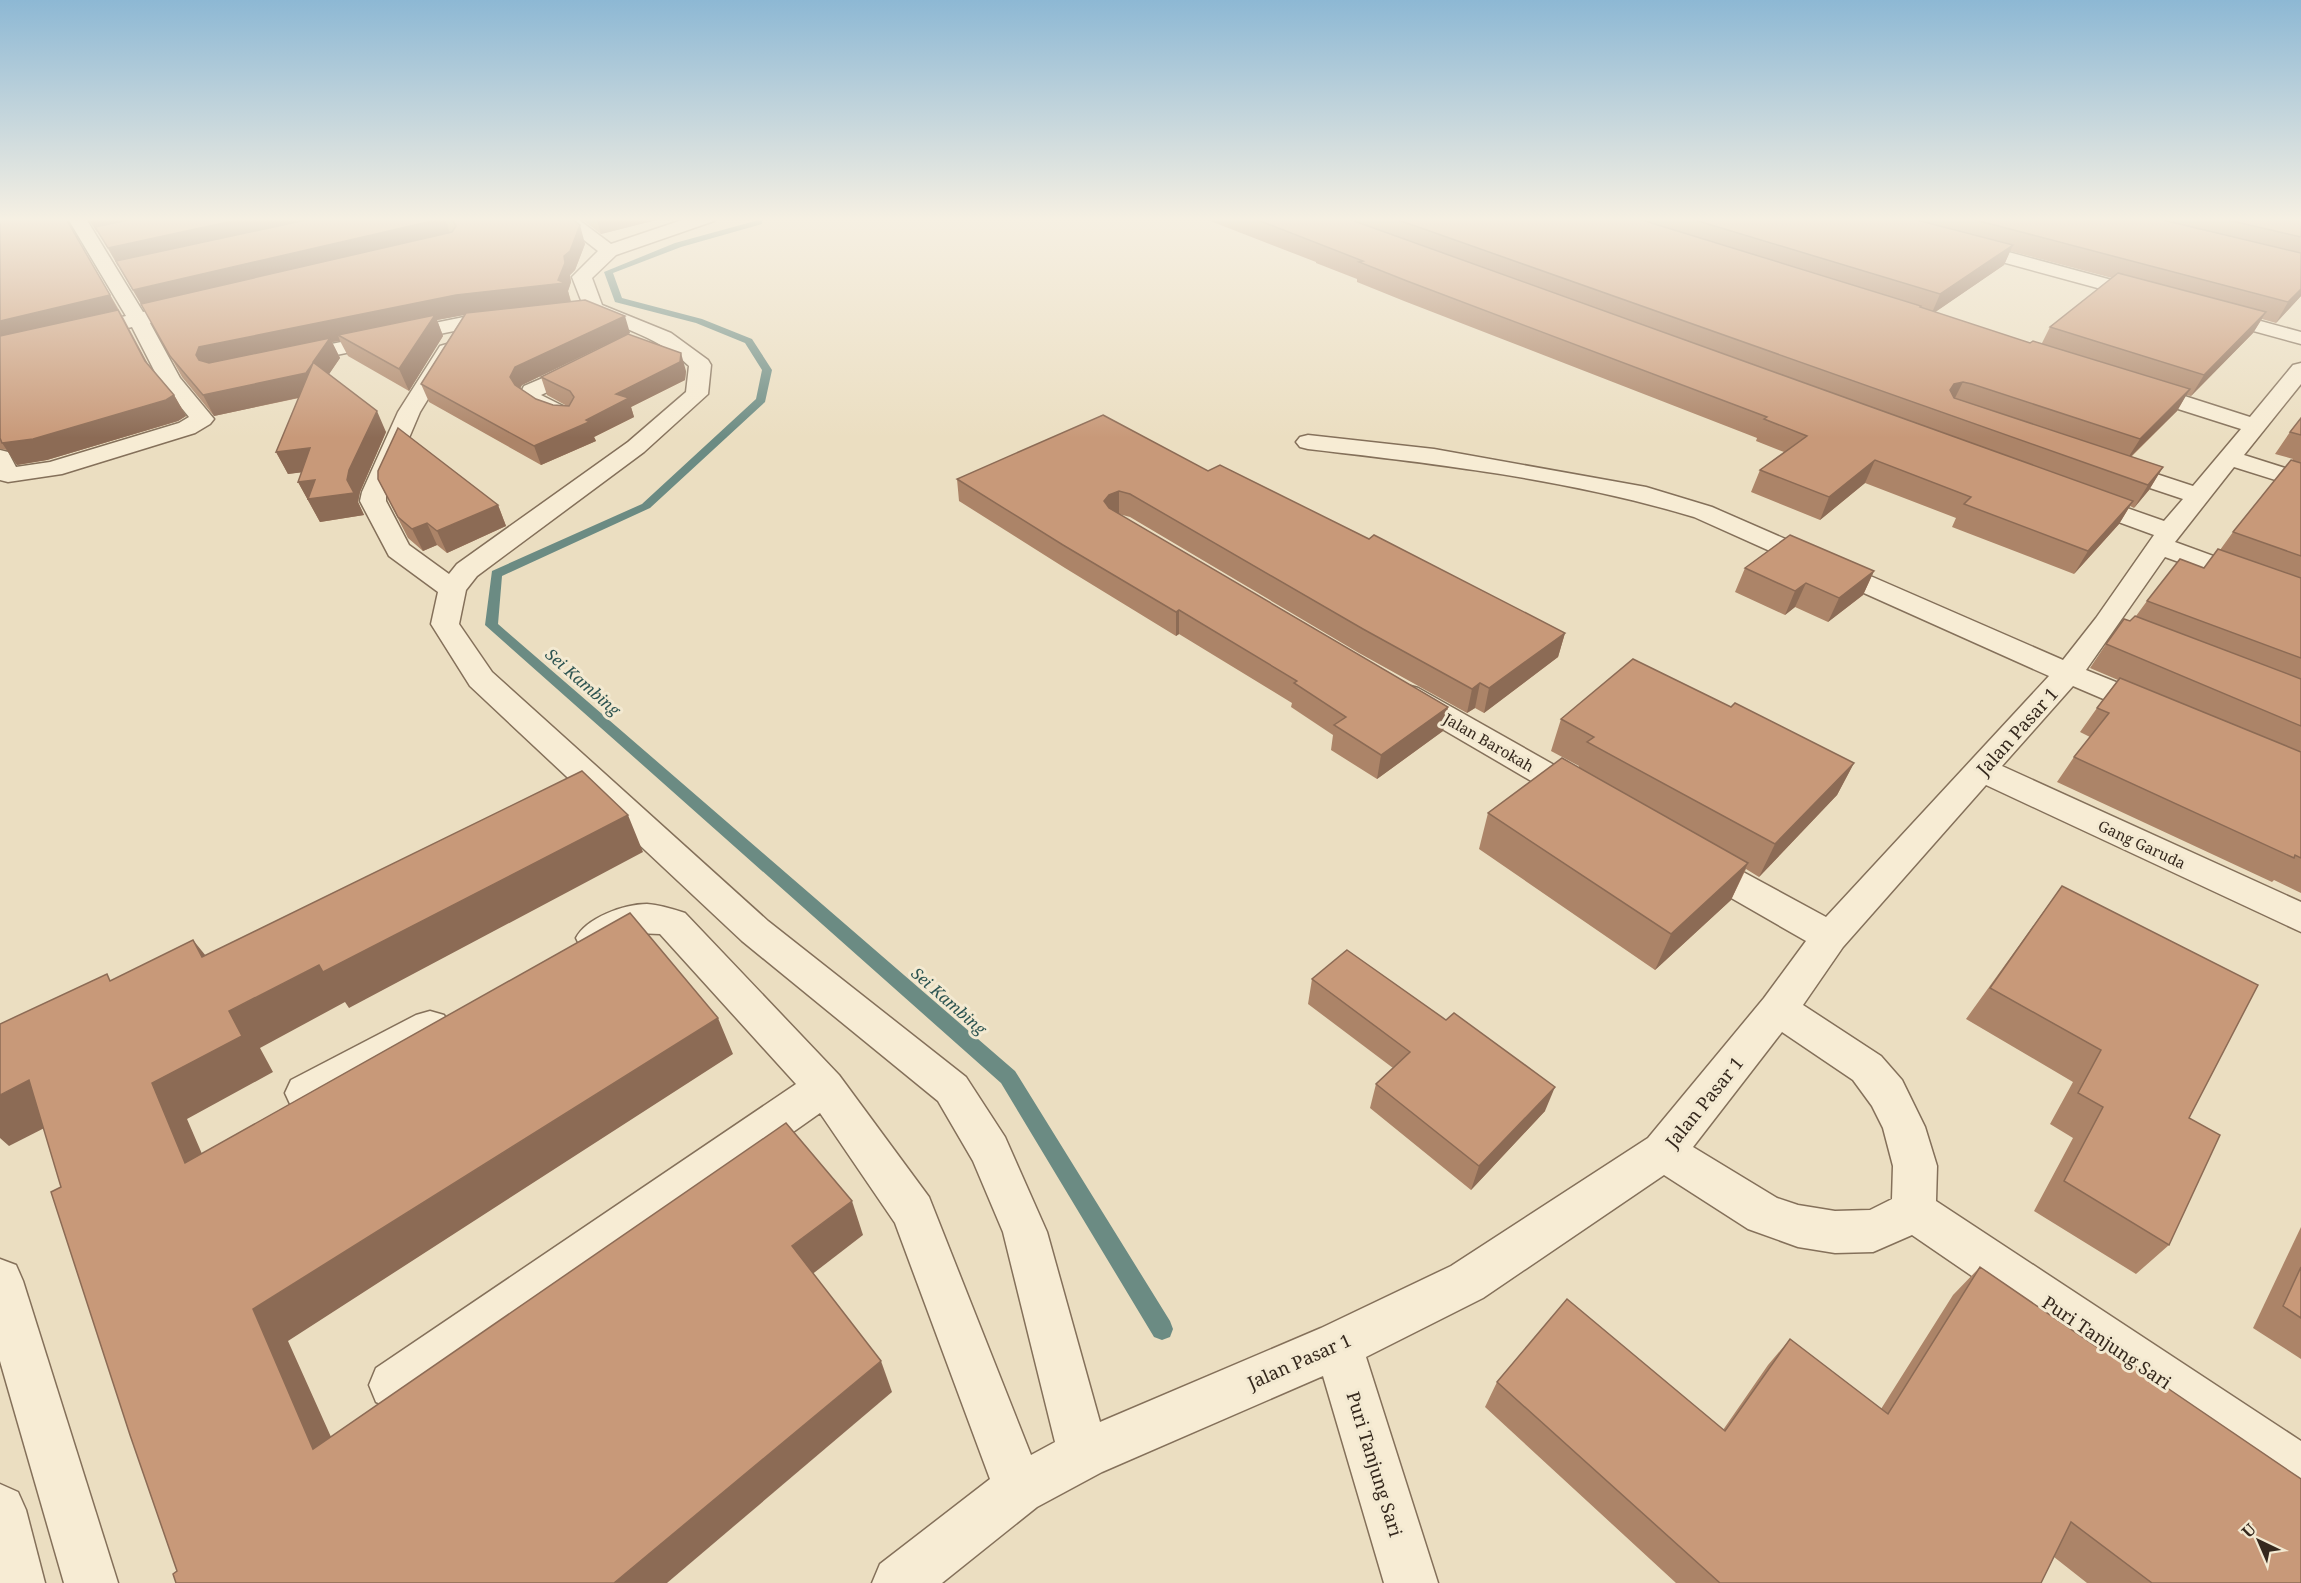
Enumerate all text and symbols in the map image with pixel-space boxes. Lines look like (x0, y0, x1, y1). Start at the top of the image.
water label: Sei Kambing (541, 643, 626, 721)
street label: Jalan Pasar 1 (1970, 682, 2063, 781)
street label: Jalan Barokah (1439, 708, 1538, 776)
street label: Gang Garuda (2095, 815, 2189, 873)
water label: Sei Kambing (907, 962, 992, 1040)
street label: Jalan Pasar 1 (1659, 1051, 1748, 1153)
street label: Puri Tanjung Sari (2038, 1290, 2176, 1394)
street label: Jalan Pasar 1 (1242, 1327, 1355, 1395)
street label: Puri Tanjung Sari (1342, 1389, 1409, 1540)
north arrow (2229, 1511, 2289, 1571)
text: U (2237, 1518, 2261, 1542)

